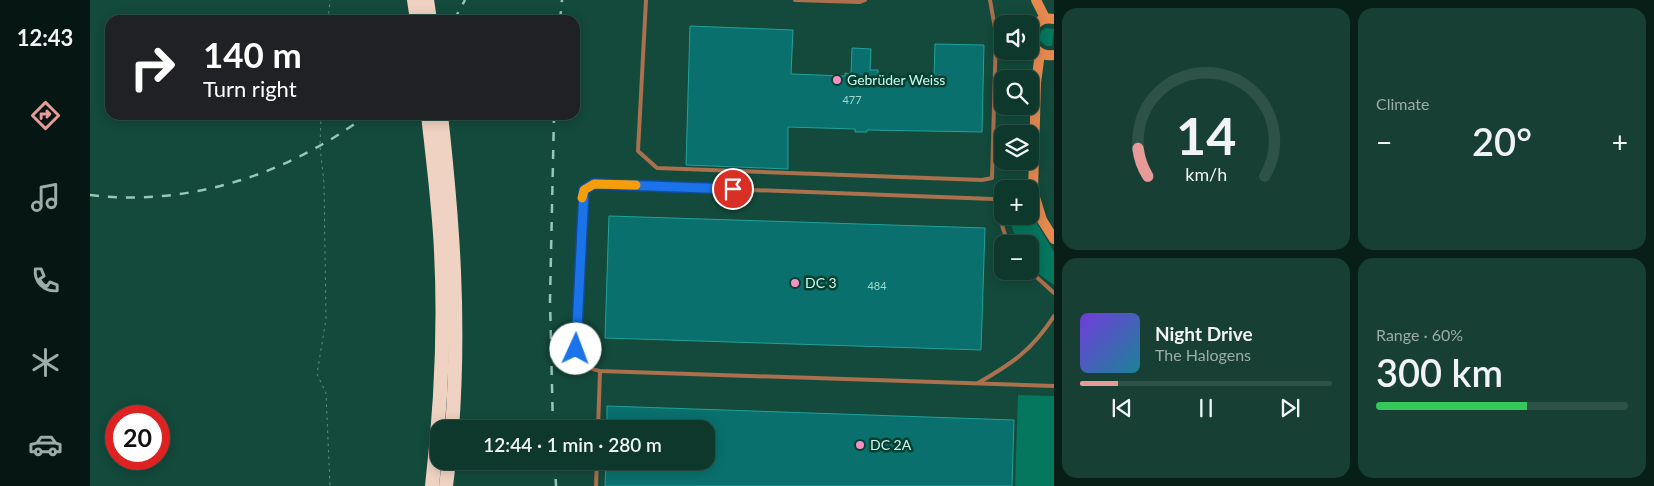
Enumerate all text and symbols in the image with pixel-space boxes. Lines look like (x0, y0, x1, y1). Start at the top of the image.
map controls (994, 15, 1039, 280)
button: sound (994, 15, 1039, 60)
text: 12:43 (17, 24, 73, 51)
text: 140 m (203, 33, 302, 75)
icon: right (120, 35, 185, 100)
button: search (994, 70, 1039, 115)
place label: Gebrüder Weiss (847, 71, 945, 88)
marker: Gebrüder Weiss (831, 74, 843, 86)
text: Turn right (203, 75, 297, 102)
house number: 477 (842, 93, 862, 106)
text: Climate (1376, 94, 1429, 113)
icon: directions (28, 98, 63, 133)
text: 14 (1176, 104, 1236, 166)
text: 20° (1472, 118, 1532, 164)
button: layers (994, 125, 1039, 170)
text: − (1376, 125, 1392, 159)
text: + (1612, 125, 1628, 159)
text: km/h (1185, 163, 1227, 185)
pin (712, 168, 754, 210)
icon: arrive (719, 175, 747, 203)
icon: music (28, 180, 63, 215)
button: + (994, 180, 1039, 225)
button: − (994, 235, 1039, 280)
icon: phone (28, 263, 63, 298)
place label: DC 3 (805, 274, 837, 291)
marker: DC 3 (789, 277, 801, 289)
house number: 484 (867, 279, 887, 292)
position arrow (549, 322, 601, 374)
text: Night Drive (1155, 322, 1253, 345)
text: Range · 60% (1376, 325, 1463, 344)
icon: climate (28, 345, 63, 380)
text: The Halogens (1155, 345, 1251, 364)
text: 300 km (1376, 349, 1503, 395)
icon: previous (1108, 394, 1136, 422)
icon: pause (1192, 394, 1220, 422)
icon: next (1276, 394, 1304, 422)
speed limit sign: 20 (105, 405, 170, 470)
icon: car (28, 427, 63, 462)
text: 12:44 · 1 min · 280 m (483, 433, 662, 456)
place label: DC 2A (870, 436, 912, 453)
marker: DC 2A (854, 439, 866, 451)

